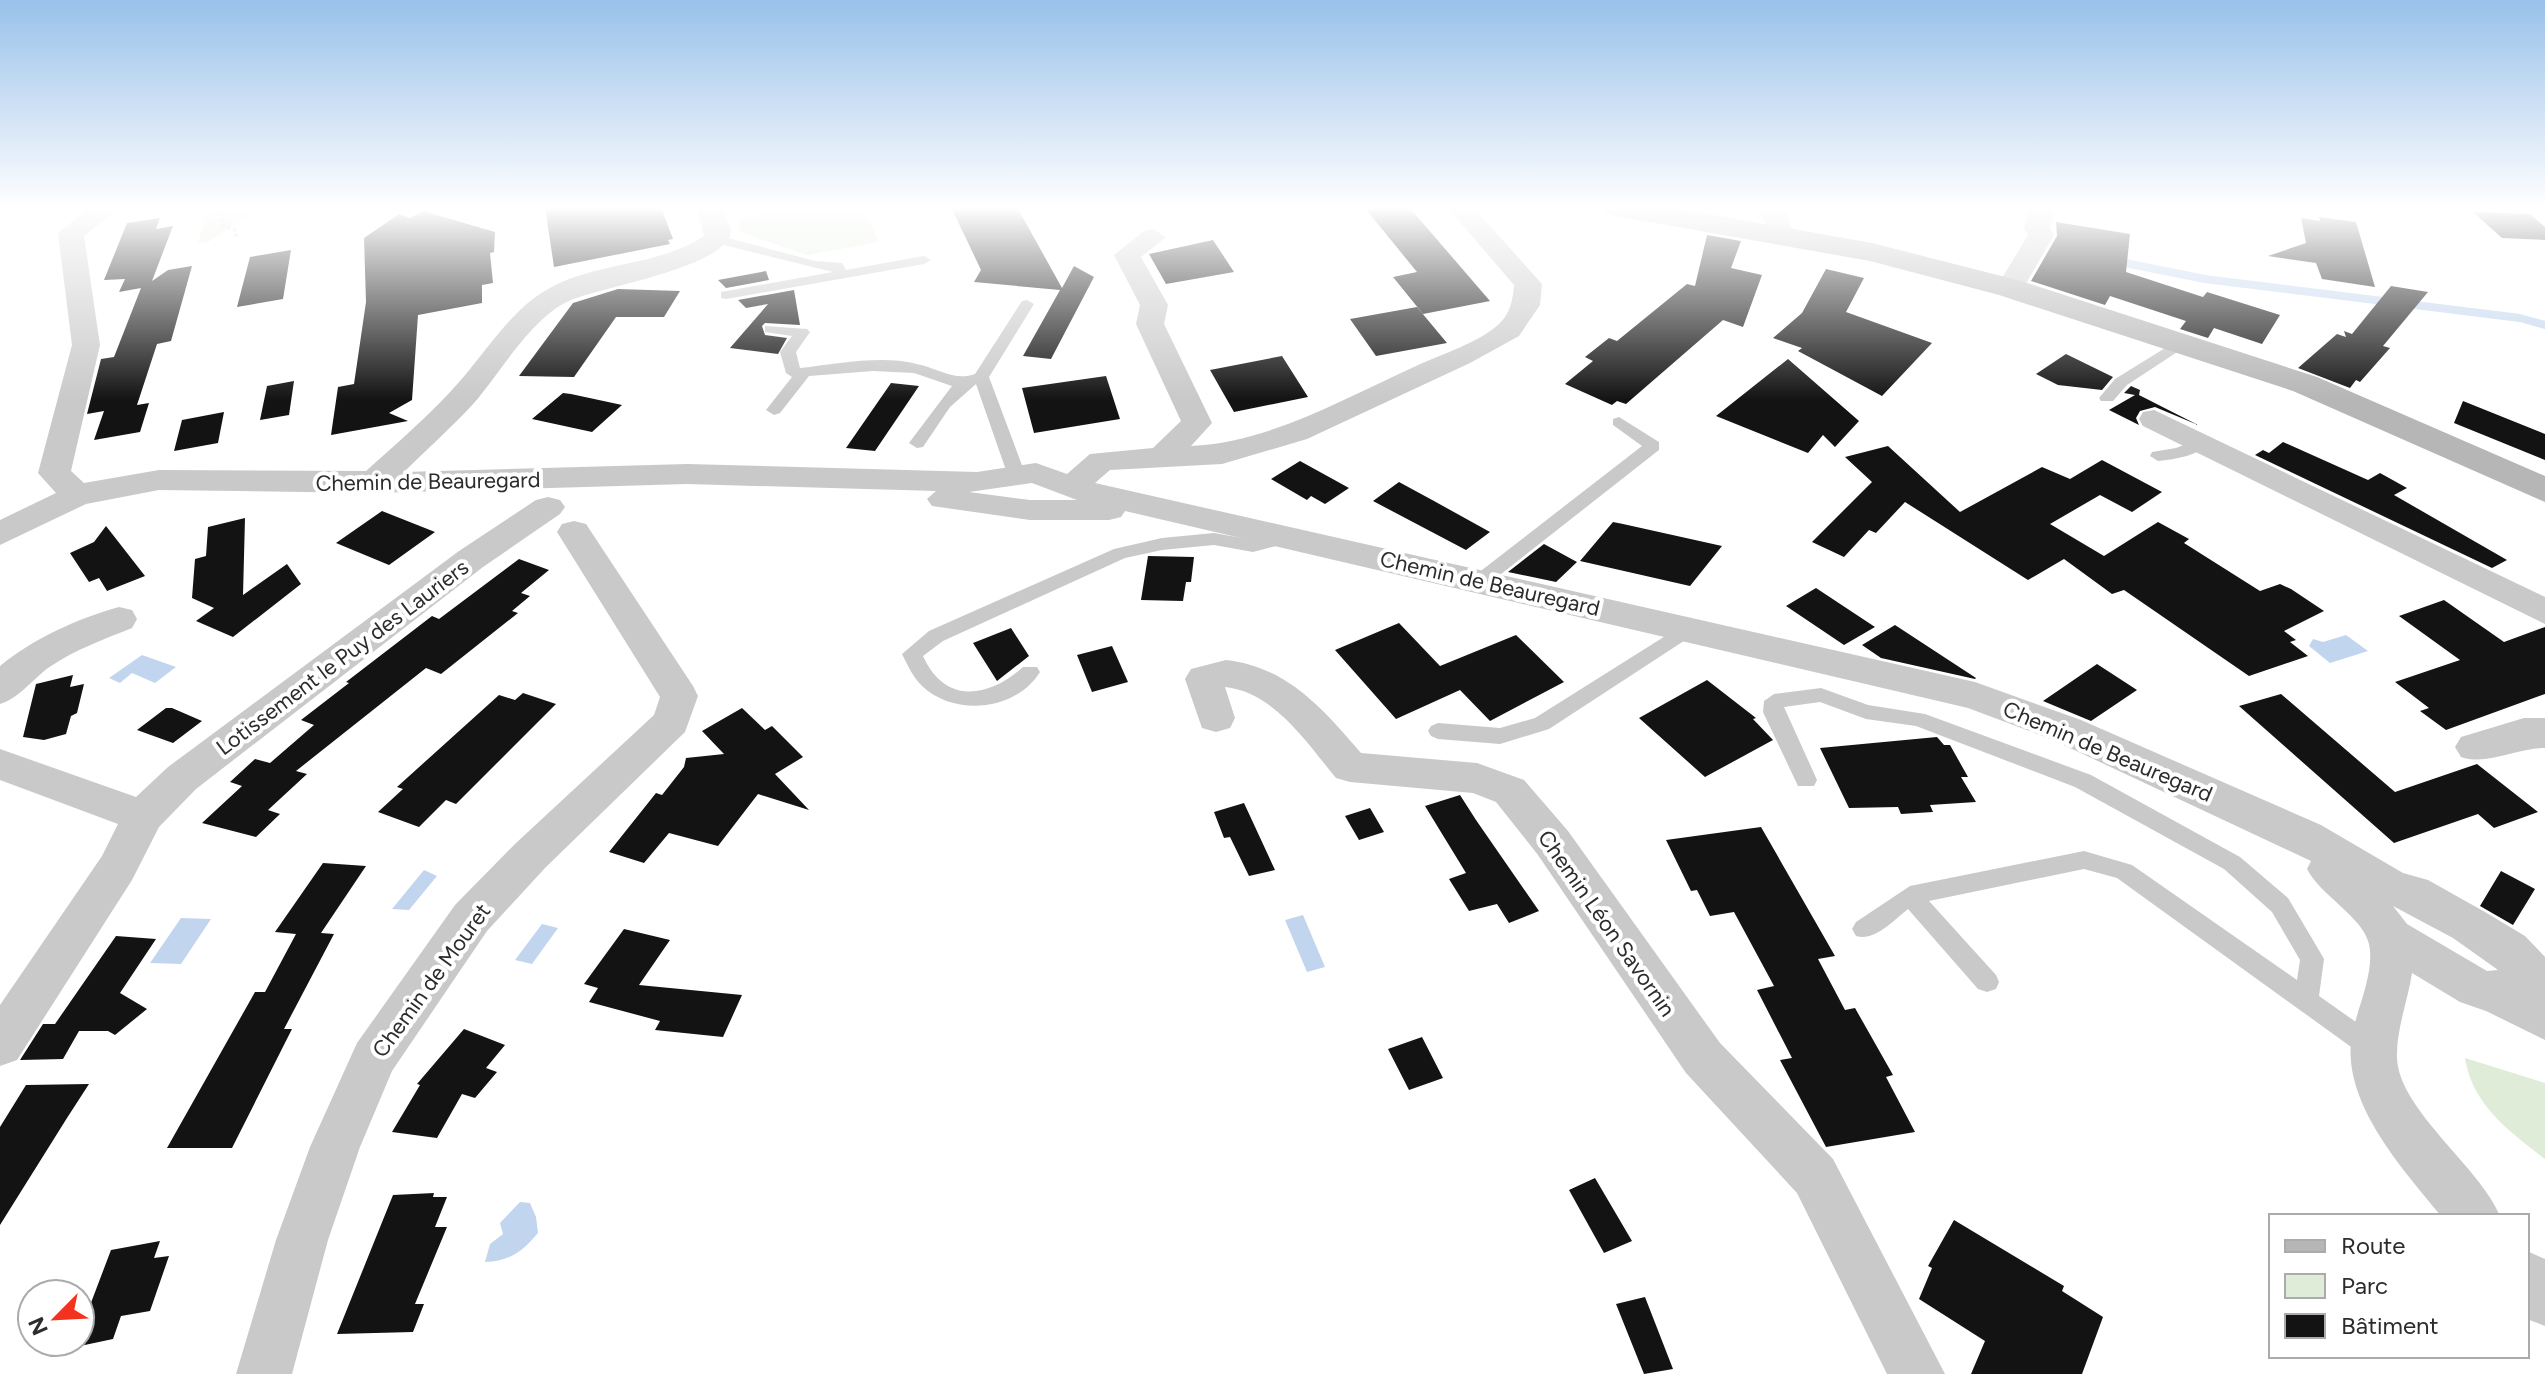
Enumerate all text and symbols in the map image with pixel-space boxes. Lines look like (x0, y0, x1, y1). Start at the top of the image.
street label: Chemin de Beauregard (315, 466, 541, 497)
street label: Chemin de Beauregard (1377, 545, 1602, 622)
street label: Lotissement le Puy des Lauriers (211, 554, 474, 761)
street label: Chemin de Beauregard (1999, 695, 2217, 808)
street label: Chemin Léon Savornin (1532, 825, 1681, 1022)
street label: Chemin de Mouret (367, 898, 496, 1062)
legend (2269, 1214, 2529, 1358)
text: Route (2341, 1231, 2405, 1260)
text: Parc (2341, 1271, 2388, 1300)
north arrow (16, 1278, 96, 1358)
text: Bâtiment (2341, 1311, 2439, 1340)
text: N (22, 1313, 54, 1339)

